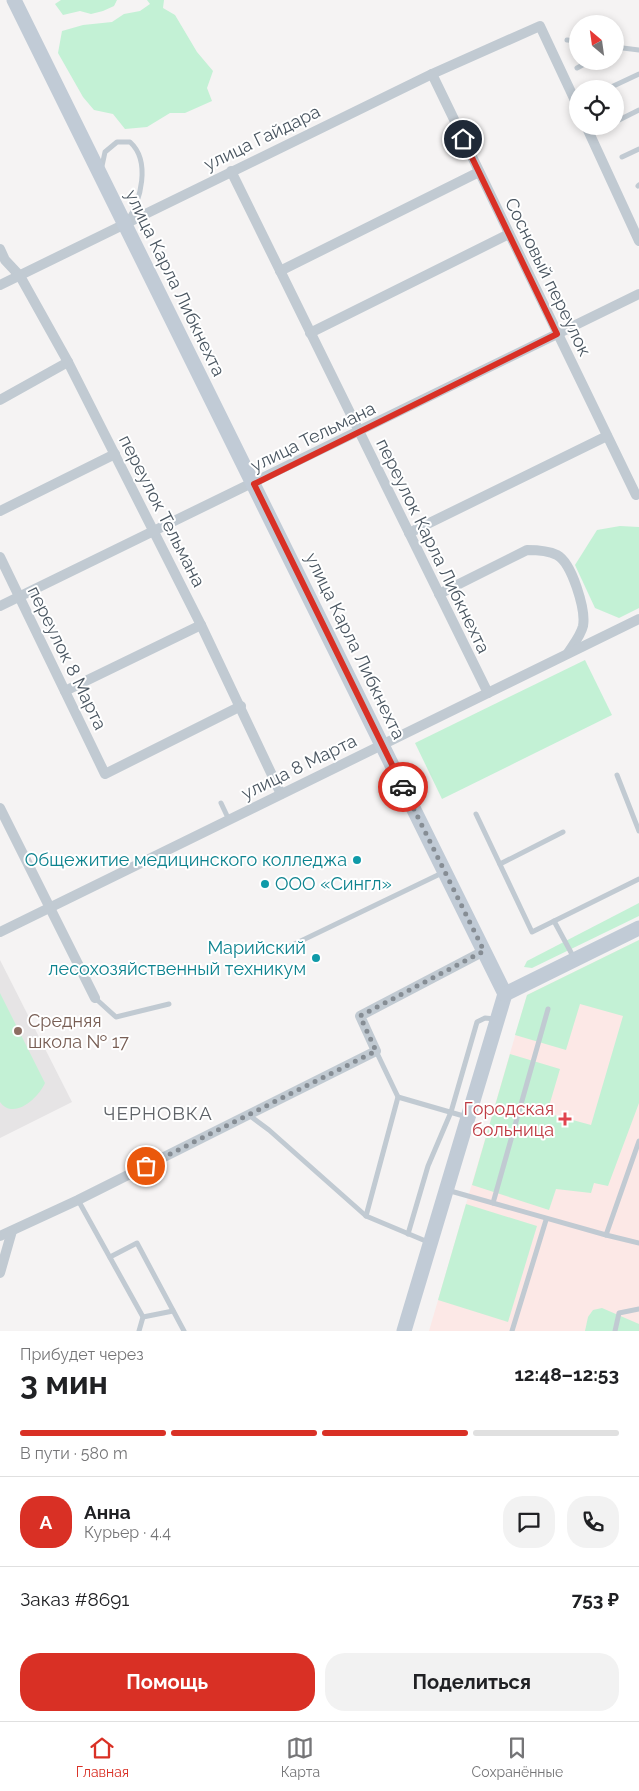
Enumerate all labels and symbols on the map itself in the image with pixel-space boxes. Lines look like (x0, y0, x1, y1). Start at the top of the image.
north arrow (569, 15, 624, 70)
street label: улица Гайдара (200, 100, 323, 175)
pin (442, 118, 484, 160)
street label: улица Карла Либкнехта (121, 186, 230, 380)
street label: Сосновый переулок (501, 194, 596, 359)
street label: улица Тельмана (247, 397, 379, 476)
street label: переулок Тельмана (115, 431, 210, 590)
street label: переулок Карла Либкнехта (372, 435, 495, 657)
street label: улица Карла Либкнехта (301, 549, 410, 743)
street label: переулок 8 Марта (24, 583, 111, 733)
street label: улица 8 Марта (238, 730, 360, 804)
courier (378, 762, 428, 812)
place label: Общежитие медицинского колледжа (25, 849, 347, 870)
marker: Общежитие медицинского колледжа (351, 854, 363, 866)
place label: ООО «Сингл» (275, 873, 392, 894)
marker: ООО «Сингл» (259, 878, 271, 890)
place label: Марийский лесохозяйственный техникум (48, 937, 306, 979)
marker: Марийский лесохозяйственный техникум (310, 952, 322, 964)
place label: Средняя школа № 17 (28, 1010, 129, 1052)
marker: Средняя школа № 17 (12, 1025, 24, 1037)
place label: Городская больница (463, 1098, 554, 1140)
district label: ЧЕРНОВКА (103, 1102, 213, 1124)
marker: Городская больница (558, 1112, 572, 1126)
pin (125, 1145, 167, 1187)

